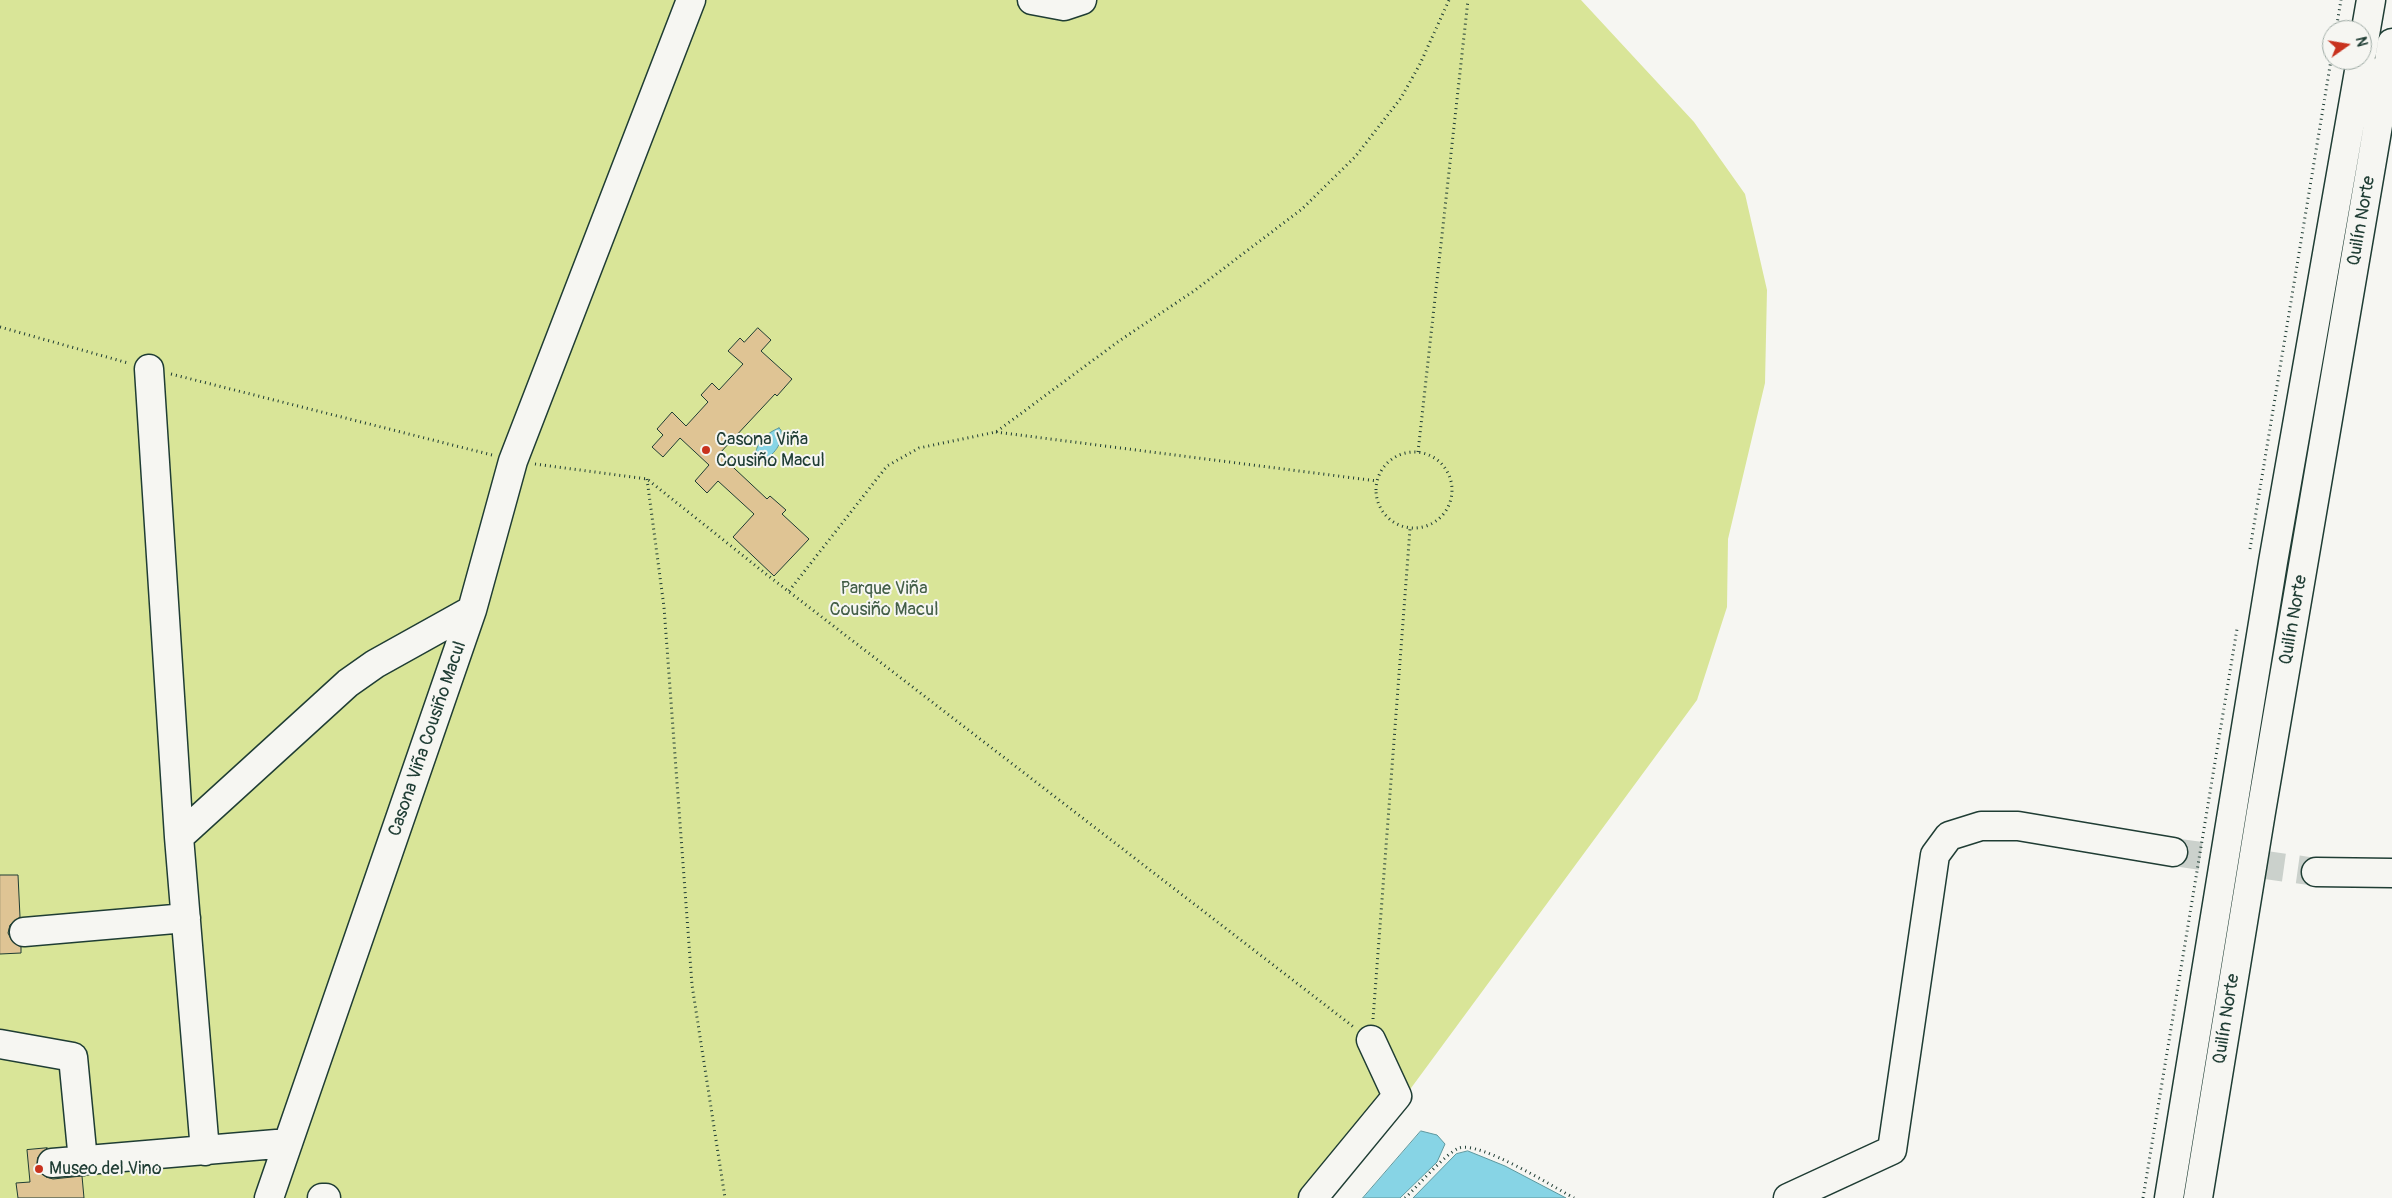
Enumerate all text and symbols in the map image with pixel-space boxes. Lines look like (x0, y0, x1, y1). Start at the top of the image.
north arrow (2322, 20, 2372, 70)
text: N (2352, 35, 2370, 48)
street label: Quilín Norte (2343, 174, 2381, 268)
place label: Casona Viña Cousiño Macul (716, 429, 825, 472)
marker: Casona Viña Cousiño Macul (700, 444, 712, 456)
street label: Quilín Norte (2275, 573, 2313, 667)
park label: Parque Viña Cousiño Macul (830, 578, 938, 620)
street label: Casona Viña Cousiño Macul (384, 639, 472, 839)
street label: Quilín Norte (2209, 972, 2245, 1066)
place label: Museo del Vino (49, 1158, 162, 1180)
marker: Museo del Vino (33, 1163, 45, 1175)

